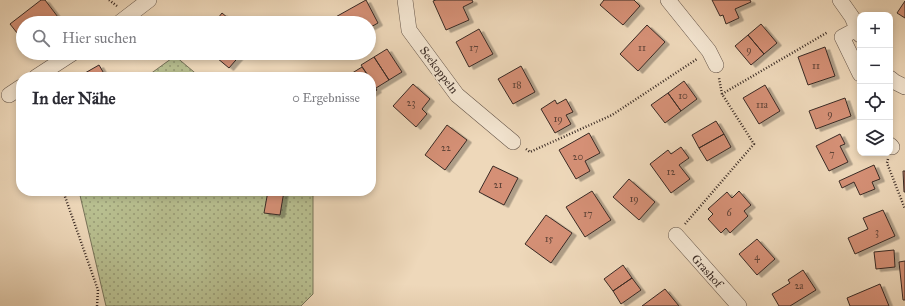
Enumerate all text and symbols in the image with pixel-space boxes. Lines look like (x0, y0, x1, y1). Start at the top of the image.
map controls (857, 12, 893, 156)
button: + (857, 12, 893, 48)
search box (16, 16, 376, 60)
icon: search (30, 27, 52, 49)
text: Hier suchen (62, 29, 137, 47)
house number: 17 (469, 42, 479, 54)
house number: 11 (638, 42, 646, 54)
street label: Seekoppeln (417, 44, 461, 97)
house number: 9 (746, 44, 752, 56)
button: − (857, 48, 893, 84)
house number: 11 (812, 60, 820, 72)
house number: 18 (512, 79, 522, 91)
button: locate (857, 84, 893, 120)
text: In der Nähe (32, 88, 116, 109)
text: 0 Ergebnisse (292, 90, 360, 106)
house number: 10 (678, 90, 688, 102)
house number: 23 (407, 97, 415, 109)
house number: 11a (756, 99, 769, 111)
house number: 9 (827, 108, 833, 120)
house number: 19 (553, 113, 563, 125)
button: layers (857, 120, 893, 156)
house number: 22 (441, 142, 451, 154)
house number: 7 (829, 148, 835, 160)
house number: 20 (573, 151, 584, 163)
house number: 12 (667, 166, 676, 178)
house number: 21 (494, 179, 502, 191)
house number: 19 (629, 193, 639, 205)
house number: 6 (726, 207, 732, 219)
house number: 17 (583, 208, 593, 220)
house number: 3 (875, 226, 879, 238)
house number: 15 (545, 233, 554, 245)
house number: 4 (754, 251, 760, 263)
street label: Grashof (689, 252, 727, 292)
house number: 2a (794, 280, 804, 292)

